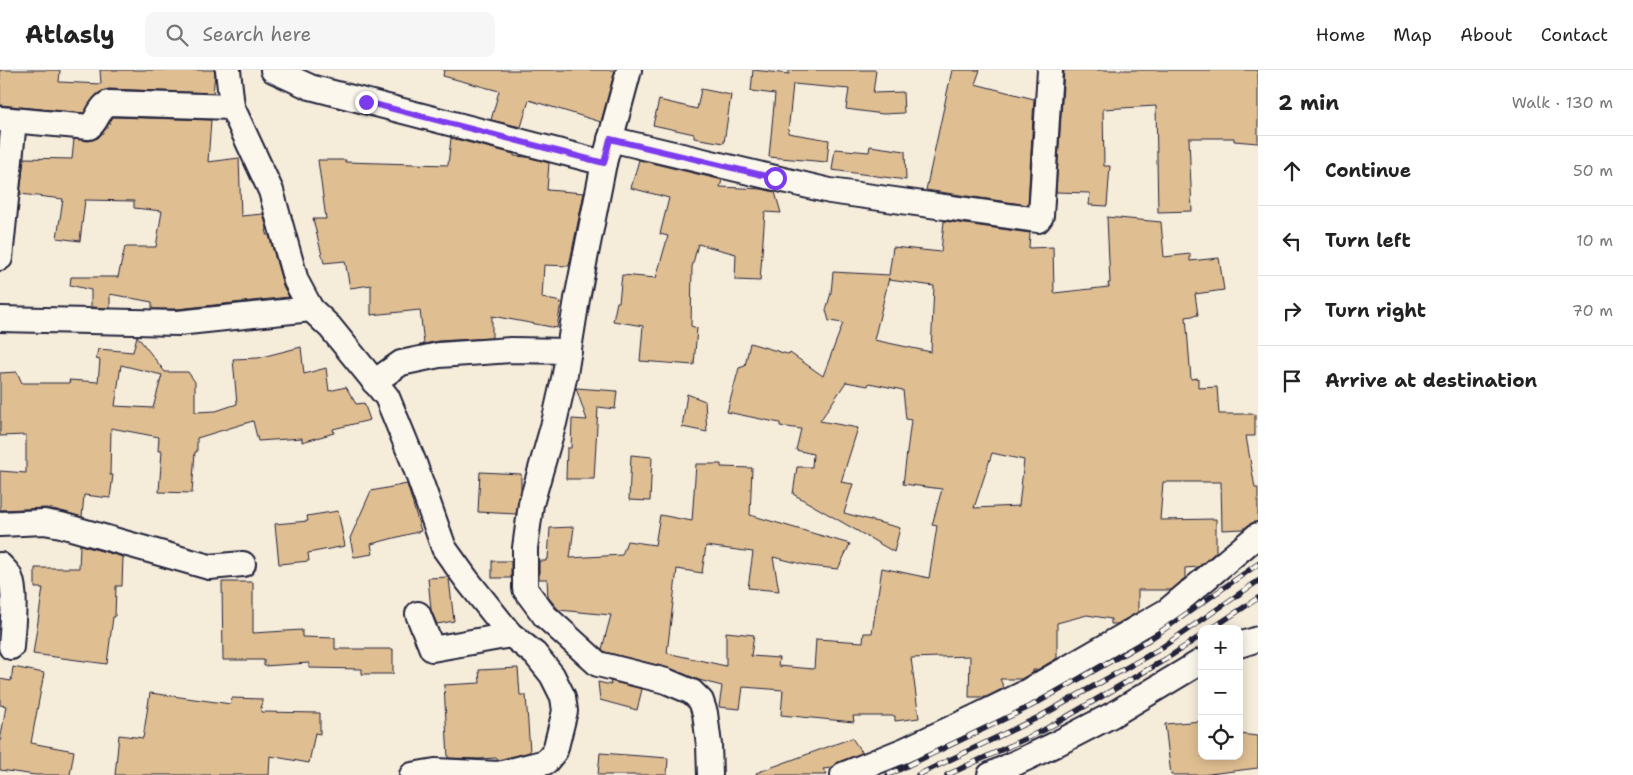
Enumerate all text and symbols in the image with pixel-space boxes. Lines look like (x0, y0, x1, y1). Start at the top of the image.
search box (145, 12, 495, 57)
text: Atlasly (25, 19, 115, 51)
icon: search (163, 21, 191, 49)
text: Search here (203, 22, 311, 47)
text: Home (1316, 23, 1365, 47)
text: Map (1393, 23, 1432, 47)
text: About (1460, 23, 1513, 47)
text: Contact (1541, 23, 1608, 47)
text: 2 min (1278, 89, 1339, 117)
route end (355, 91, 378, 114)
text: Walk · 130 m (1512, 92, 1613, 113)
icon: ahead (1278, 157, 1306, 185)
text: Continue (1325, 158, 1411, 183)
text: 50 m (1573, 160, 1613, 181)
route start (764, 167, 787, 190)
icon: left (1278, 227, 1306, 255)
text: Turn left (1325, 228, 1411, 253)
text: 10 m (1576, 230, 1613, 251)
icon: right (1278, 297, 1306, 325)
text: Turn right (1325, 298, 1426, 323)
text: 70 m (1572, 300, 1613, 321)
icon: arrive (1278, 367, 1306, 395)
text: Arrive at destination (1325, 368, 1537, 393)
map controls (1198, 625, 1243, 760)
button: + (1198, 625, 1243, 670)
button: − (1198, 670, 1243, 715)
button: locate (1198, 715, 1243, 760)

